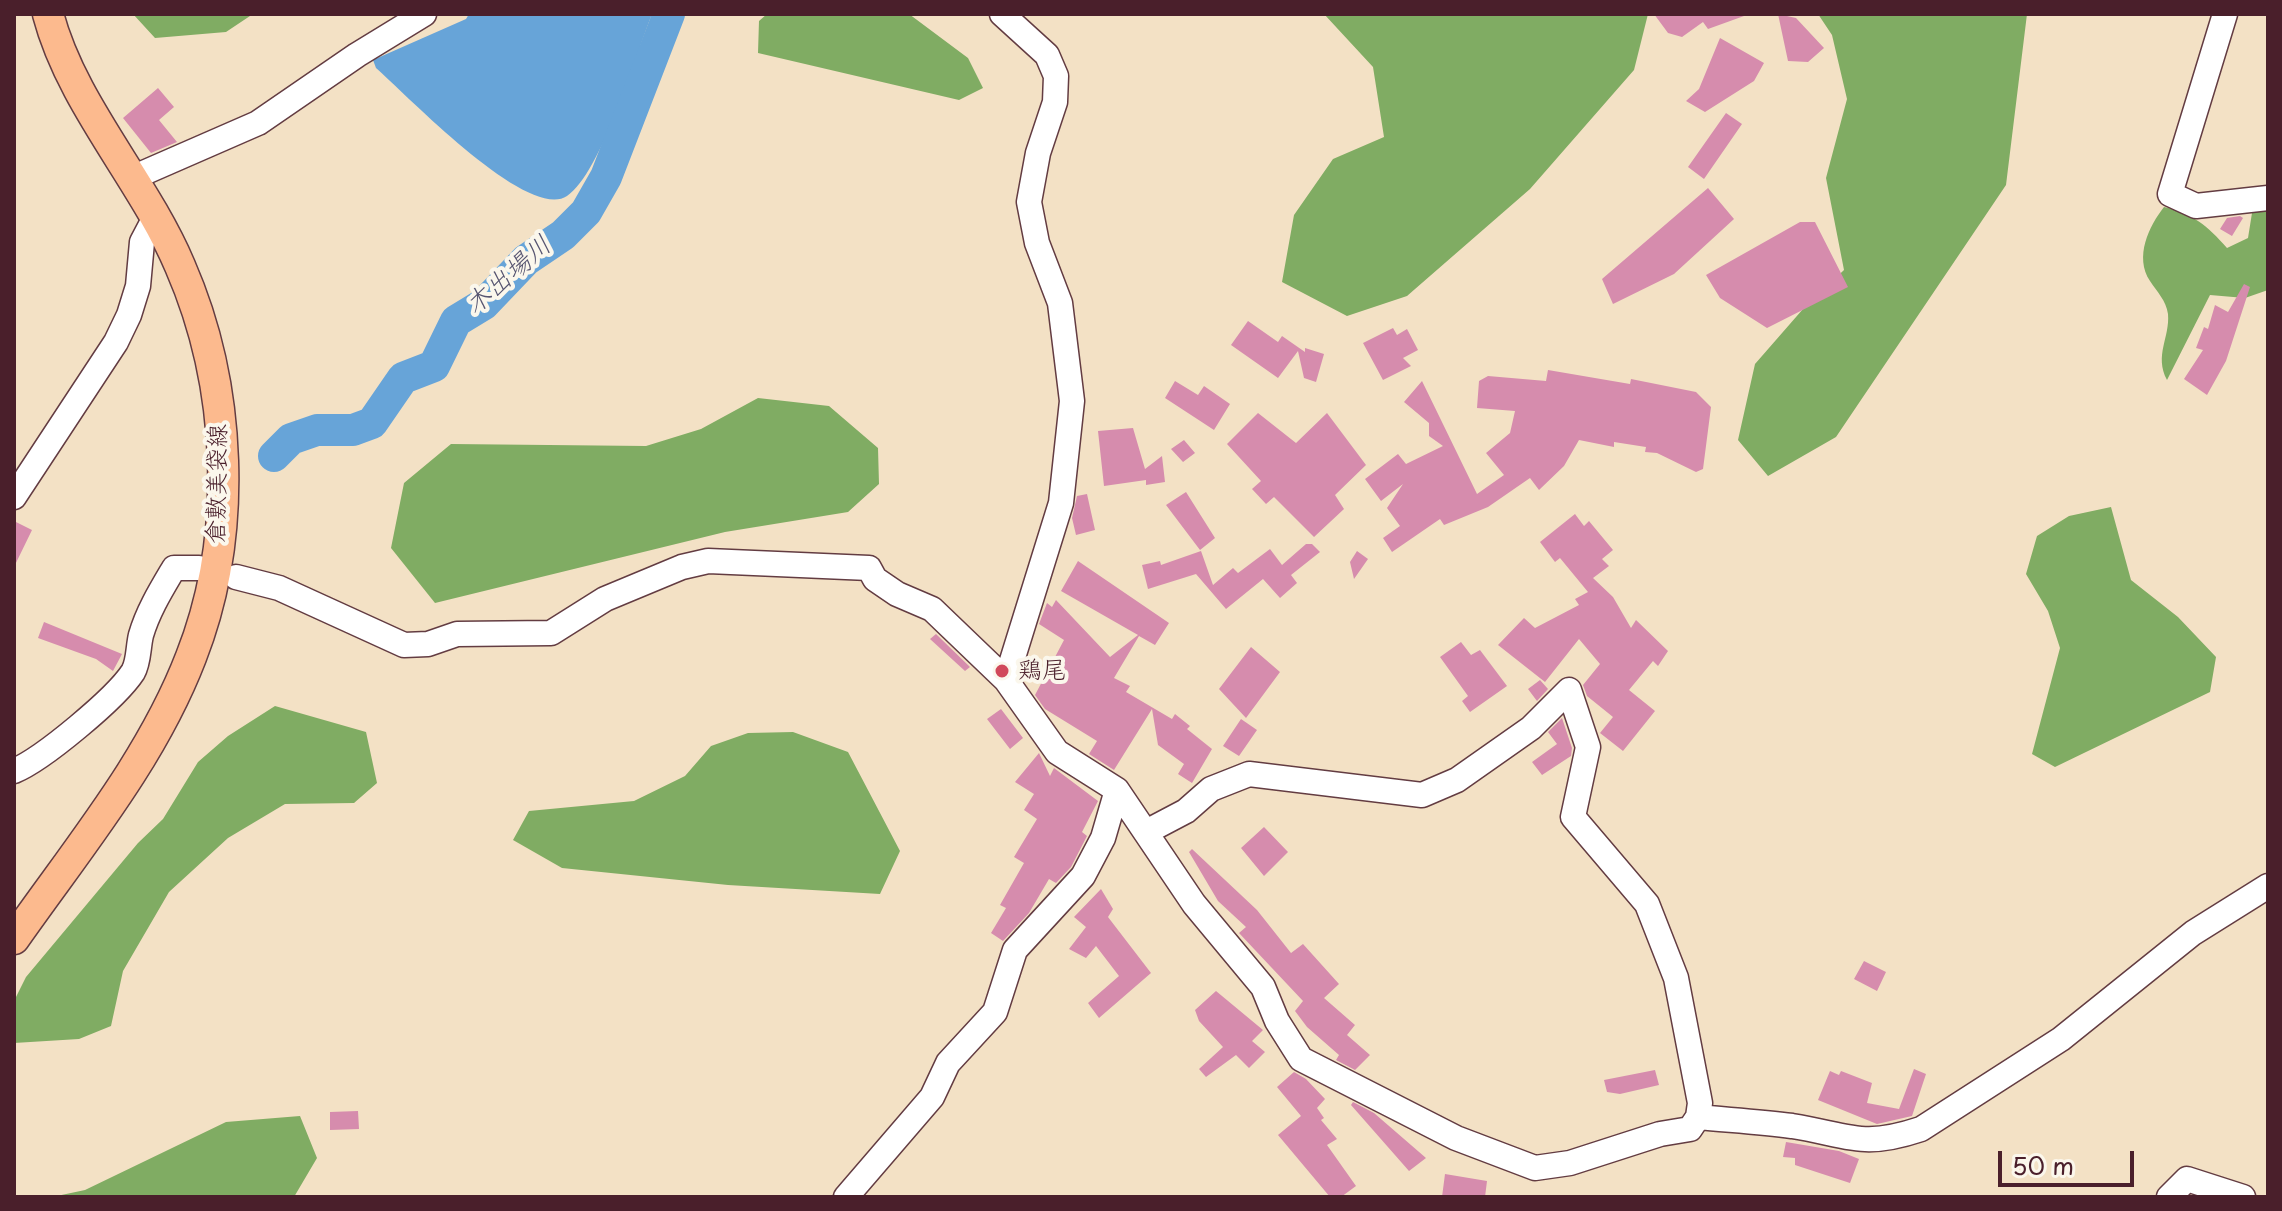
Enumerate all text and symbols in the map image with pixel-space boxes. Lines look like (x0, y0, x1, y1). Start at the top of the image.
water label: 木出場川 (460, 230, 558, 322)
street label: 倉敷美袋線 (203, 424, 233, 544)
place label: 鶏尾 (1018, 657, 1066, 685)
marker: 鶏尾 (993, 662, 1011, 680)
scale bar (2002, 1135, 2138, 1185)
text: 50 m (2012, 1147, 2074, 1183)

